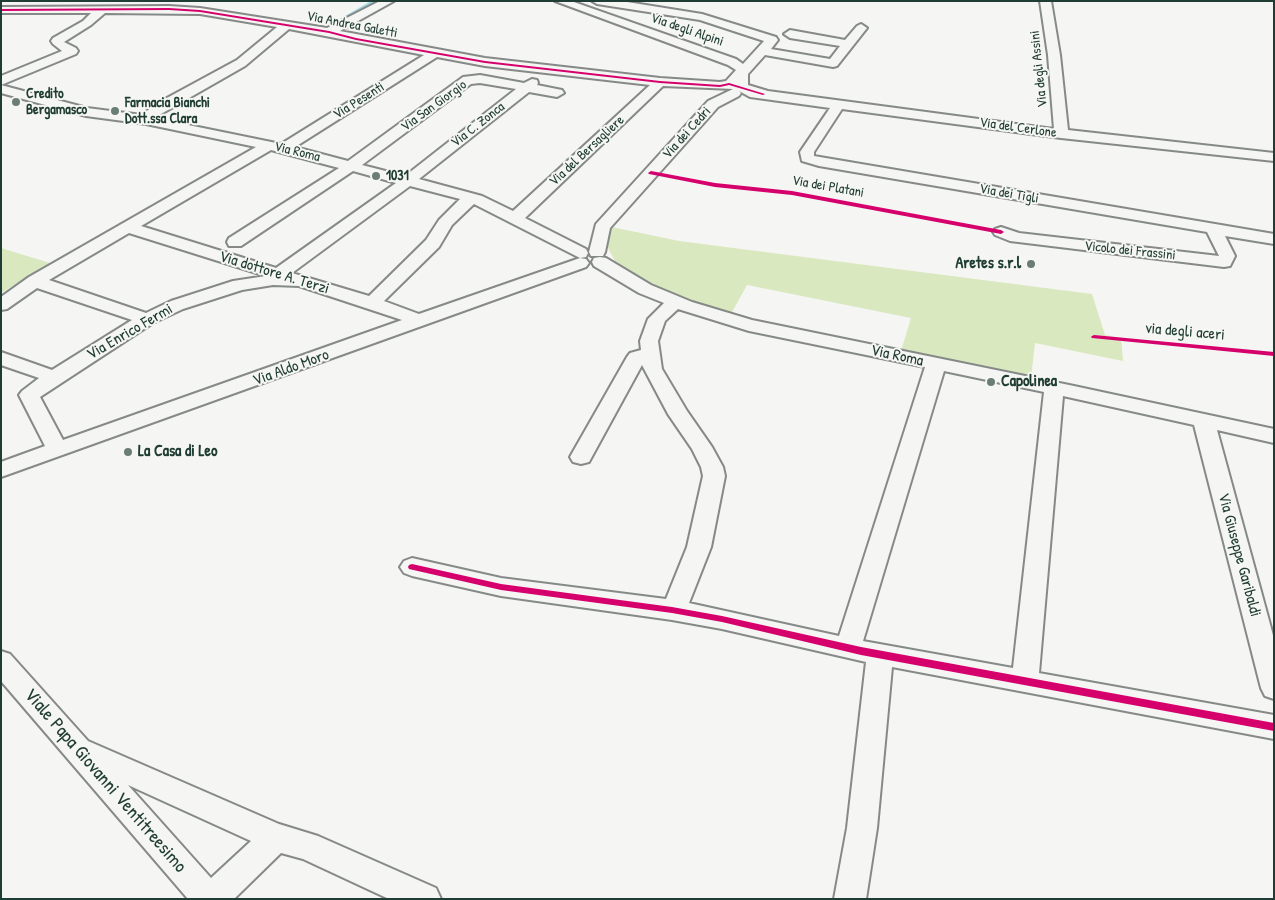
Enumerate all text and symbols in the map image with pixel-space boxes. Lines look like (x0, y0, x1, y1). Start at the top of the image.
street label: Via Andrea Galetti (305, 8, 399, 42)
street label: Via degli Alpini (648, 10, 726, 50)
street label: Via degli Assini (1027, 30, 1051, 108)
street label: Via San Giorgio (398, 77, 470, 135)
street label: Via Pesenti (330, 79, 388, 123)
place label: Credito Bergamasco (26, 86, 87, 118)
place label: Farmacia Bianchi Dott.ssa Clara (125, 95, 210, 128)
marker: Credito Bergamasco (10, 96, 22, 108)
street label: Via C. Zonca (448, 99, 508, 151)
street label: Via dei Cedri (659, 103, 715, 163)
marker: Farmacia Bianchi Dott.ssa Clara (109, 105, 121, 117)
street label: Via del Bersagliere (546, 112, 628, 190)
street label: Via del Cerlone (978, 114, 1058, 142)
street label: Via Roma (272, 138, 322, 166)
place label: 1031 (386, 168, 409, 184)
marker: 1031 (370, 170, 382, 182)
street label: Via dei Platani (791, 172, 865, 202)
street label: Via dei Tigli (978, 181, 1040, 207)
street label: Vicolo dei Frassini (1084, 238, 1176, 264)
street label: Via dottore A. Terzi (217, 247, 331, 299)
place label: Aretes s.r.l (956, 254, 1021, 274)
marker: Aretes s.r.l (1025, 258, 1037, 270)
street label: Via Enrico Fermi (84, 300, 176, 364)
street label: via degli aceri (1144, 319, 1226, 345)
street label: Via Roma (869, 341, 925, 371)
street label: Via Aldo Moro (250, 345, 332, 391)
place label: Capolinea (1001, 372, 1057, 392)
marker: Capolinea (985, 376, 997, 388)
place label: La Casa di Leo (138, 442, 217, 462)
marker: La Casa di Leo (122, 446, 134, 458)
street label: Via Giuseppe Garibaldi (1213, 491, 1265, 619)
street label: Viale Papa Giovanni Ventitreesimo (19, 684, 191, 878)

